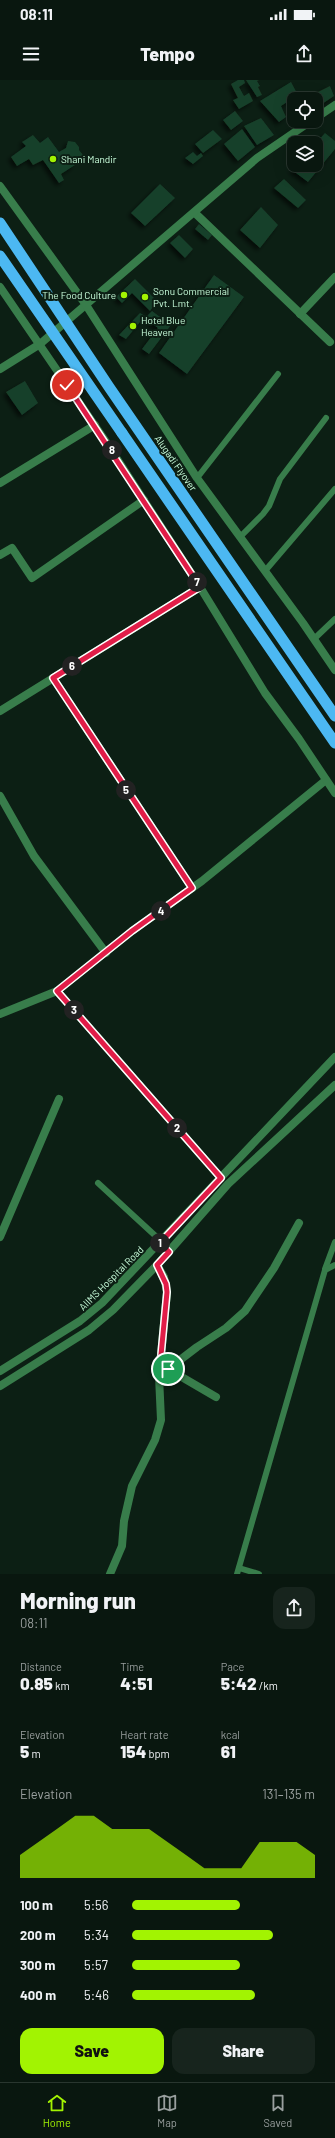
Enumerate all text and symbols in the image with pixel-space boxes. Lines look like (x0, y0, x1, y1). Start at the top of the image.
text: 08:11 (20, 5, 53, 23)
icon: menu (20, 43, 42, 65)
text: Tempo (140, 43, 195, 65)
icon: share (293, 43, 315, 65)
map controls (287, 92, 323, 172)
button: locate (287, 92, 323, 128)
button: layers (287, 136, 323, 172)
place label: Shani Mandir (61, 153, 117, 165)
marker: Shani Mandir (48, 154, 58, 164)
place label: Sonu Commercial Pvt. Lmt. (153, 285, 229, 309)
place label: The Food Culture (42, 289, 116, 301)
marker: The Food Culture (119, 290, 129, 300)
marker: Sonu Commercial Pvt. Lmt. (140, 292, 150, 302)
place label: Hotel Blue Heaven (141, 314, 185, 338)
marker: Hotel Blue Heaven (128, 321, 138, 331)
pin (50, 368, 84, 402)
icon: check (56, 374, 78, 396)
street label: Alugadi Flyover (152, 433, 200, 494)
pin: 8 (102, 440, 122, 460)
text: 8 (109, 443, 115, 456)
pin: 7 (187, 572, 207, 592)
text: 7 (194, 575, 200, 588)
pin: 6 (62, 656, 82, 676)
text: 6 (69, 659, 75, 672)
pin: 5 (116, 780, 136, 800)
text: 5 (123, 783, 129, 796)
pin: 4 (151, 901, 171, 921)
text: 4 (158, 904, 164, 917)
pin: 3 (64, 1000, 84, 1020)
text: 3 (71, 1003, 77, 1016)
pin: 2 (167, 1118, 187, 1138)
text: 2 (174, 1121, 180, 1134)
pin: 1 (150, 1233, 170, 1253)
text: 1 (158, 1236, 162, 1249)
street label: AIIMS Hospital Road (76, 1243, 146, 1313)
pin (151, 1352, 185, 1386)
icon: arrive (157, 1358, 179, 1380)
text: Morning run (20, 1587, 136, 1613)
button: share (273, 1587, 315, 1629)
text: 08:11 (20, 1615, 48, 1631)
text: Distance (20, 1660, 62, 1673)
text: Time (120, 1660, 144, 1673)
text: Pace (221, 1660, 244, 1673)
text: 0.85 (20, 1673, 53, 1693)
text: 4:51 (120, 1673, 153, 1693)
text: 5:42 (221, 1673, 257, 1693)
text: km (53, 1679, 70, 1692)
text: /km (257, 1679, 278, 1692)
text: Elevation (20, 1728, 64, 1741)
text: Heart rate (120, 1728, 169, 1741)
text: kcal (221, 1728, 240, 1741)
text: 5 (20, 1741, 29, 1761)
text: 154 (120, 1741, 146, 1761)
text: 61 (221, 1741, 236, 1761)
text: m (29, 1747, 41, 1760)
text: bpm (146, 1747, 170, 1760)
text: Elevation (20, 1786, 72, 1802)
text: 131–135 m (262, 1786, 315, 1802)
text: 100 m (20, 1897, 53, 1913)
text: 5:56 (84, 1897, 108, 1913)
text: 200 m (20, 1927, 56, 1943)
text: 5:34 (84, 1927, 109, 1943)
text: 300 m (20, 1957, 55, 1973)
text: 5:57 (84, 1957, 108, 1973)
text: 400 m (20, 1987, 56, 2003)
text: 5:46 (84, 1987, 109, 2003)
button: Save (20, 2028, 164, 2074)
button: Share (172, 2028, 315, 2074)
tab: Home (43, 2092, 71, 2129)
tab: Map (156, 2092, 178, 2129)
tab: Saved (263, 2092, 292, 2129)

